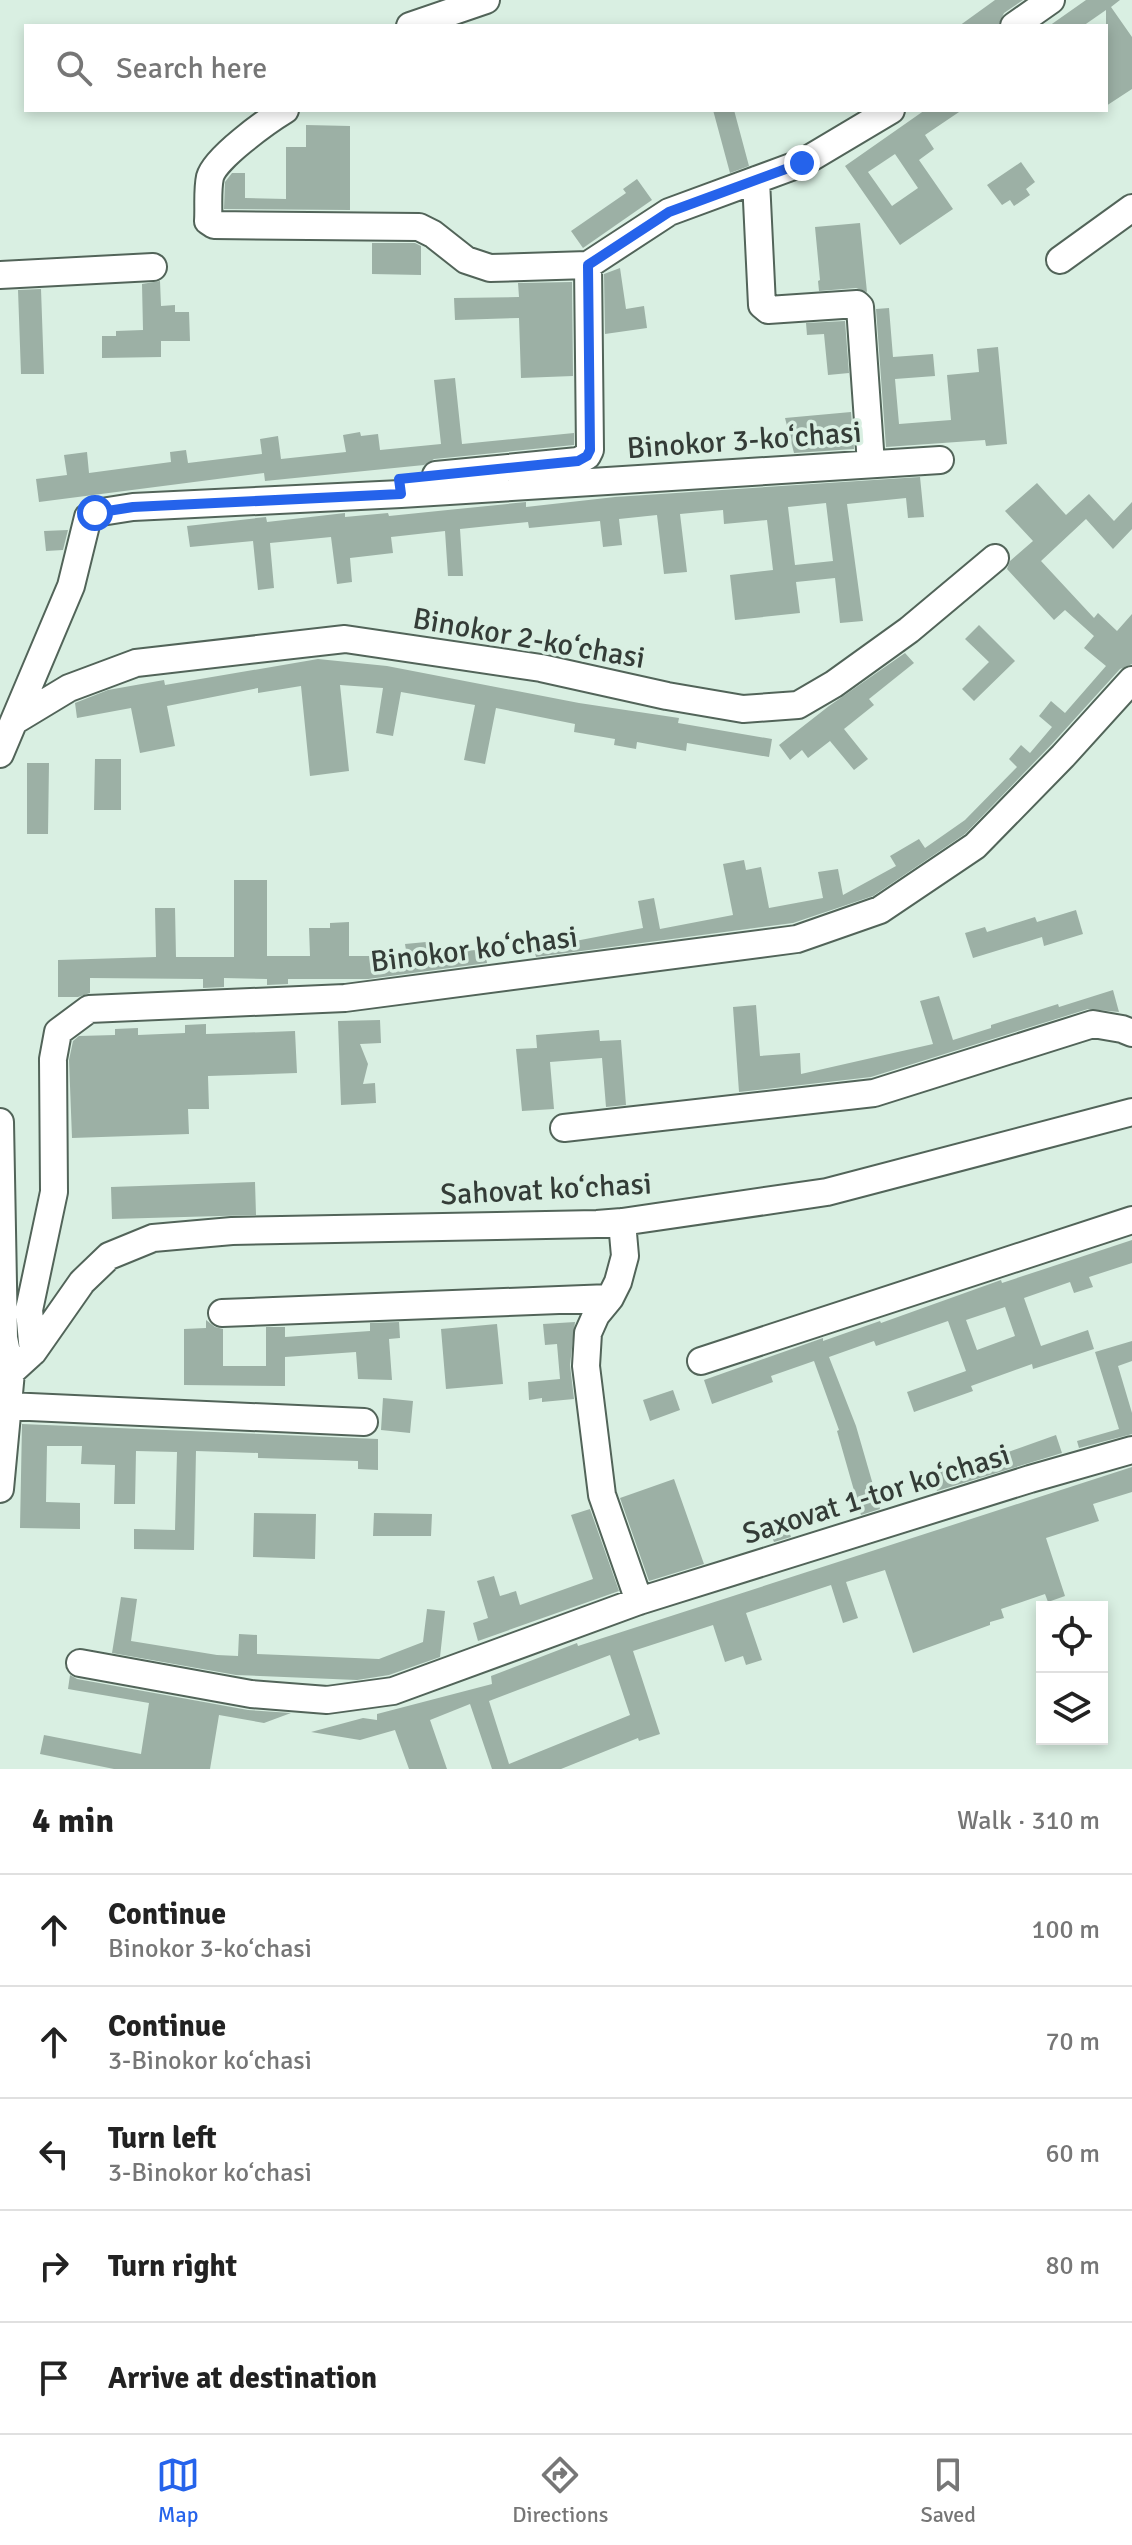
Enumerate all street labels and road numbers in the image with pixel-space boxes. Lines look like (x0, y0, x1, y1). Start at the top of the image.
street label: Binokor 3-koʻchasi (625, 414, 863, 467)
street label: Binokor 2-koʻchasi (410, 600, 648, 677)
street label: Binokor koʻchasi (368, 918, 580, 981)
street label: Sahovat koʻchasi (439, 1165, 653, 1214)
street label: Saxovat 1-tor koʻchasi (738, 1436, 1014, 1553)

